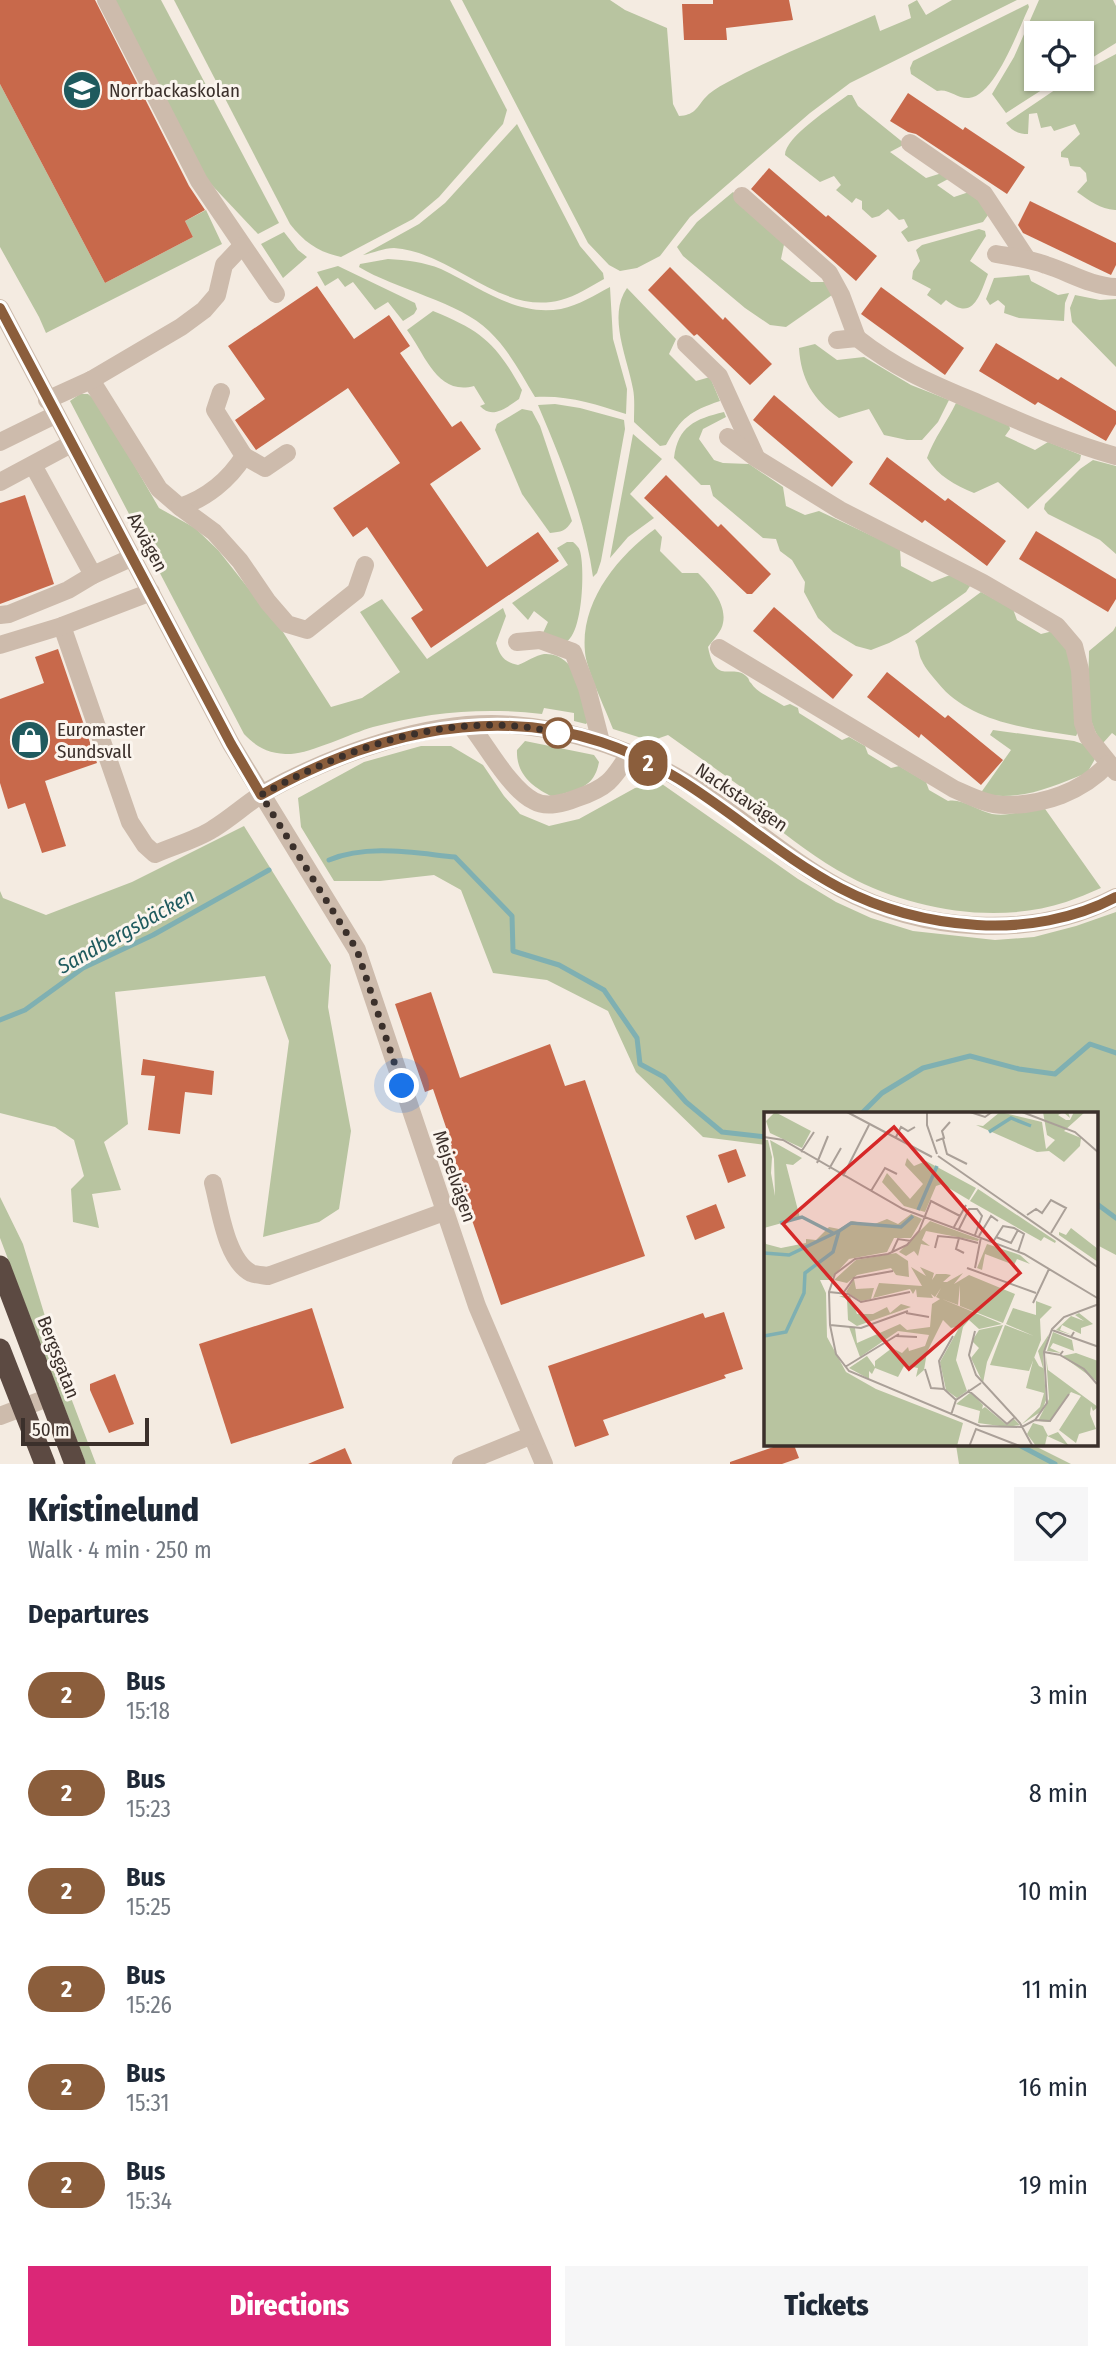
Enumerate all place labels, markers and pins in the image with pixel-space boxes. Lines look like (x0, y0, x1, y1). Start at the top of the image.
school or university icon: Norrbackaskolan (61, 69, 103, 111)
place label: Norrbackaskolan (109, 79, 240, 102)
place label: Euromaster Sundsvall (57, 718, 146, 763)
unlabelled marker (543, 718, 573, 748)
shop icon: Euromaster Sundsvall (9, 719, 51, 761)

